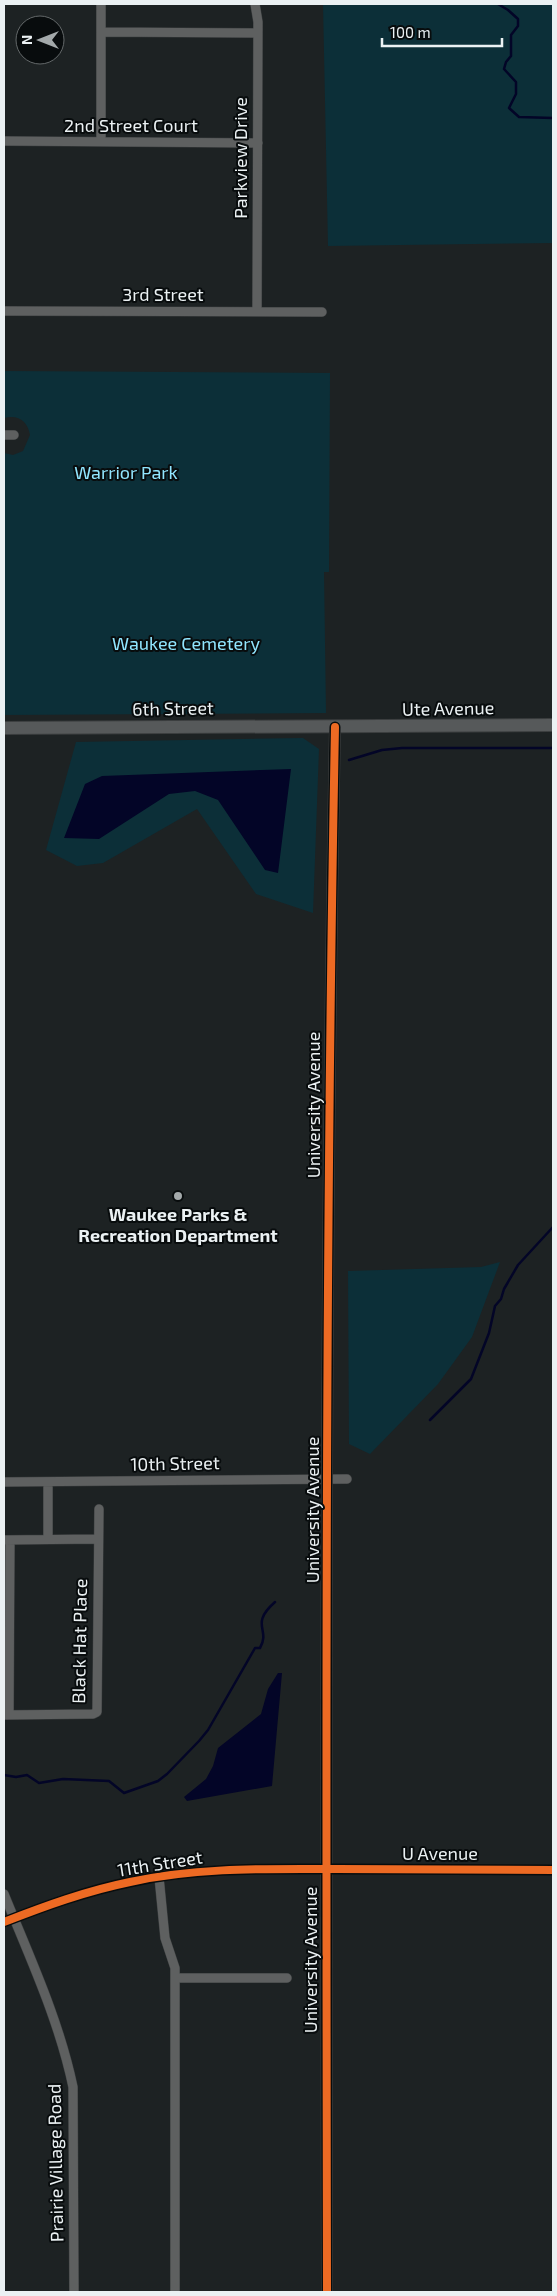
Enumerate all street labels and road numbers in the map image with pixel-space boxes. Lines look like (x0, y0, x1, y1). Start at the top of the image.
street label: Parkview Drive (229, 97, 251, 219)
street label: 2nd Street Court (64, 114, 198, 136)
street label: 3rd Street (122, 283, 204, 305)
street label: 6th Street (132, 696, 214, 720)
street label: Ute Avenue (402, 696, 494, 720)
street label: University Avenue (302, 1032, 324, 1178)
street label: University Avenue (301, 1437, 323, 1583)
street label: 10th Street (130, 1451, 220, 1475)
street label: Black Hat Place (67, 1578, 91, 1704)
street label: U Avenue (402, 1842, 478, 1864)
street label: 11th Street (116, 1845, 204, 1881)
street label: University Avenue (299, 1887, 321, 2033)
street label: Prairie Village Road (43, 2084, 67, 2242)

